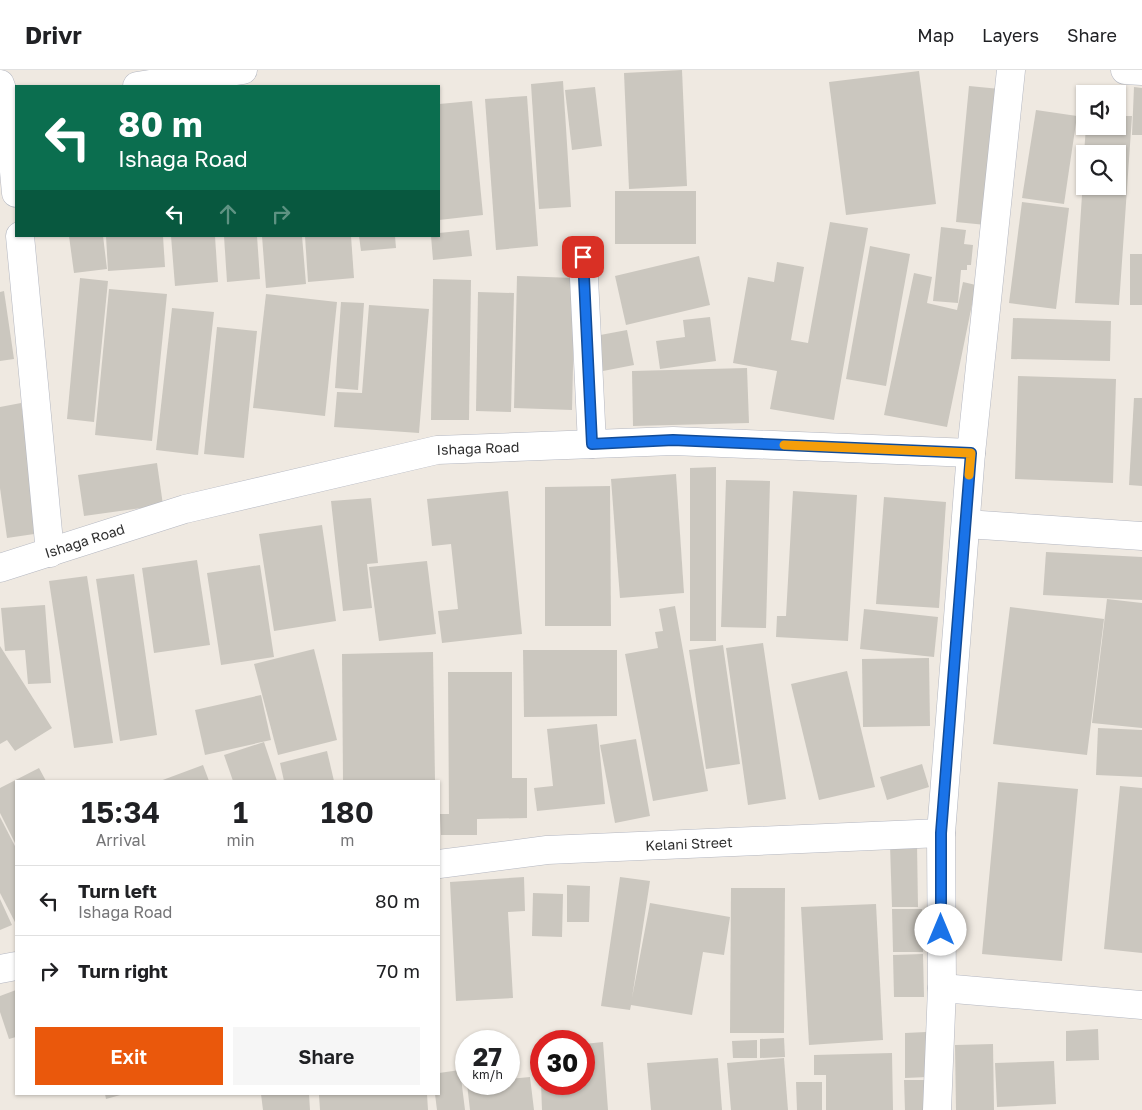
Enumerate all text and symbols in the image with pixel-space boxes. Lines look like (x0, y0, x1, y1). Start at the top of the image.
text: Drivr (25, 20, 82, 49)
text: Map (917, 24, 954, 46)
text: Layers (982, 24, 1039, 46)
text: Share (1067, 24, 1117, 46)
map controls (1076, 85, 1126, 195)
button: sound (1076, 85, 1126, 135)
text: 80 m (118, 103, 203, 145)
icon: left (35, 105, 100, 170)
text: Ishaga Road (118, 145, 248, 172)
button: search (1076, 145, 1126, 195)
icon: left (161, 200, 189, 228)
icon: ahead (214, 200, 242, 228)
icon: right (267, 200, 295, 228)
pin (562, 236, 604, 278)
icon: arrive (569, 243, 597, 271)
street label: Ishaga Road (436, 438, 520, 458)
street label: Ishaga Road (43, 520, 127, 561)
text: 15:34 (81, 794, 160, 830)
text: 1 (233, 794, 248, 830)
text: 180 (321, 794, 374, 830)
text: Arrival (96, 830, 146, 850)
text: min (226, 830, 255, 850)
text: m (340, 830, 354, 850)
street label: Kelani Street (645, 833, 733, 854)
text: Turn left (78, 879, 157, 902)
icon: left (35, 887, 63, 915)
text: 80 m (375, 889, 420, 912)
text: Ishaga Road (78, 902, 172, 922)
position arrow (914, 903, 966, 955)
icon: right (35, 957, 63, 985)
text: Turn right (78, 959, 168, 982)
text: 70 m (377, 959, 420, 982)
button: Exit (35, 1027, 223, 1085)
button: Share (233, 1027, 420, 1085)
speed limit sign: 30 (530, 1030, 595, 1095)
text: 27 (473, 1041, 502, 1072)
text: km/h (472, 1067, 503, 1082)

